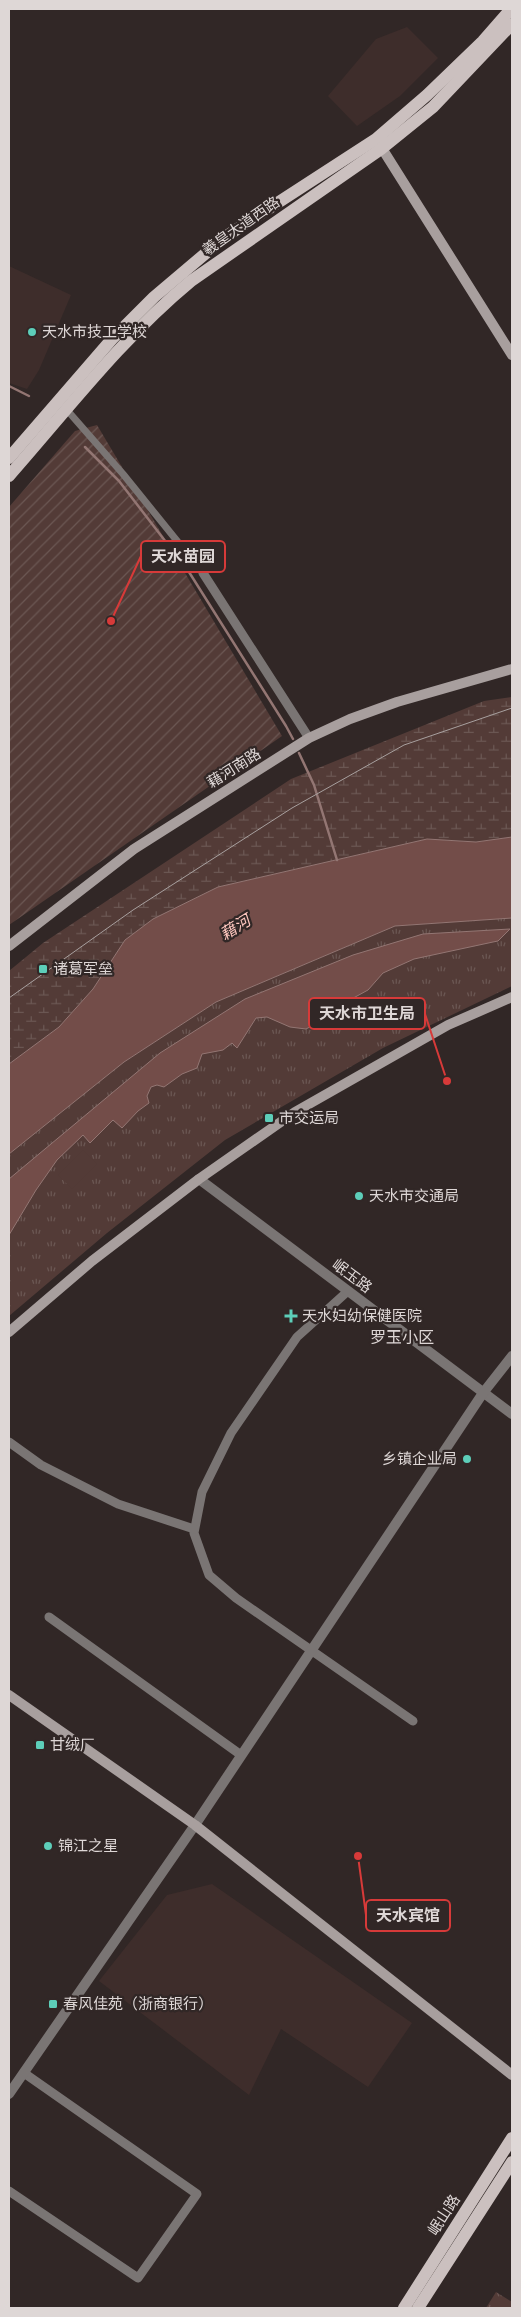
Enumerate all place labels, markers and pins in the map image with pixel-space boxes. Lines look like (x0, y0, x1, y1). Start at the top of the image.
place label: 天水市技工学校 (42, 323, 147, 341)
marker: 天水市技工学校 (26, 326, 38, 338)
callout: 天水苗园 (141, 541, 225, 572)
place label: 诸葛军垒 (53, 960, 113, 978)
marker: 诸葛军垒 (37, 963, 49, 975)
callout: 天水市卫生局 (309, 998, 425, 1029)
place label: 市交运局 (279, 1109, 339, 1127)
marker: 市交运局 (263, 1112, 275, 1124)
place label: 天水市交通局 (369, 1187, 459, 1205)
marker: 天水市交通局 (353, 1190, 365, 1202)
place label: 天水妇幼保健医院 (302, 1307, 422, 1325)
marker: 天水妇幼保健医院 (284, 1309, 298, 1323)
place label: 乡镇企业局 (382, 1450, 457, 1468)
marker: 乡镇企业局 (461, 1453, 473, 1465)
place label: 甘绒厂 (50, 1736, 95, 1754)
marker: 甘绒厂 (34, 1739, 46, 1751)
place label: 锦江之星 (58, 1837, 118, 1855)
marker: 锦江之星 (42, 1840, 54, 1852)
callout: 天水宾馆 (366, 1900, 450, 1931)
place label: 春风佳苑（浙商银行） (63, 1995, 213, 2013)
marker: 春风佳苑（浙商银行） (47, 1998, 59, 2010)

